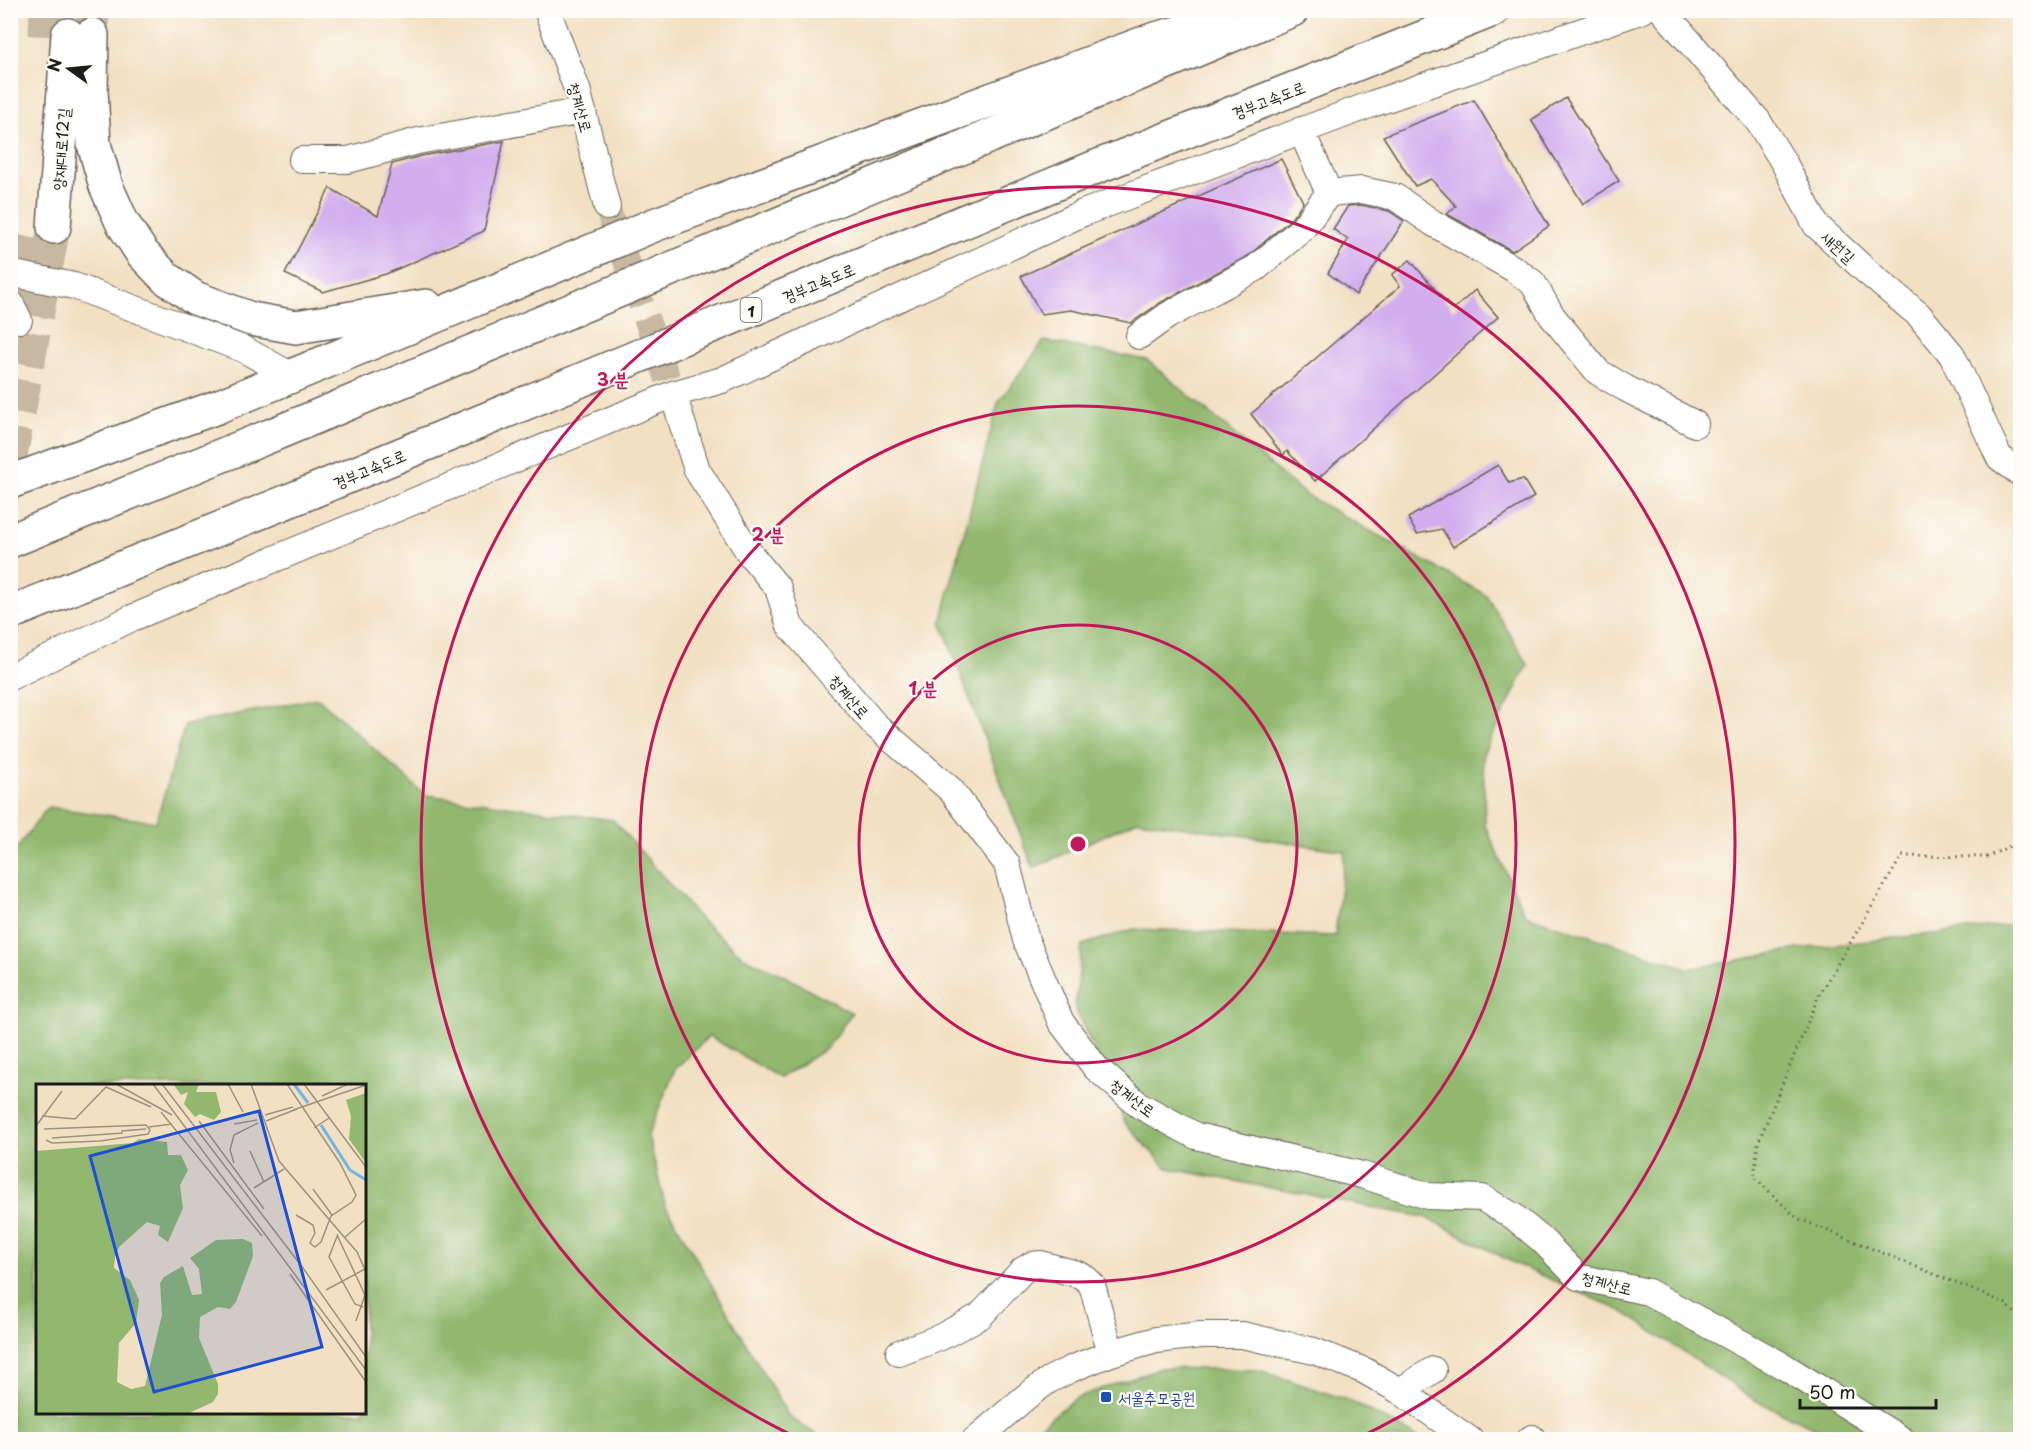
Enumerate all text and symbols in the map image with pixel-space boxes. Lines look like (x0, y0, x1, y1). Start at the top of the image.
north arrow (39, 39, 99, 99)
text: N (40, 56, 67, 74)
street label: 경부고속도로 (1228, 74, 1308, 124)
street label: 청계산로 (562, 79, 600, 135)
street label: 양재대로12길 (45, 107, 75, 191)
street label: 새원길 (1817, 224, 1861, 268)
street label: 경부고속도로 (778, 256, 858, 308)
road number: 1 (740, 298, 762, 322)
text: 3 분 (597, 365, 629, 392)
street label: 경부고속도로 (329, 442, 409, 494)
text: 2 분 (752, 520, 784, 547)
street label: 청계산로 (824, 669, 876, 723)
text: 1 분 (909, 674, 937, 701)
centre of rings (1068, 834, 1088, 854)
street label: 청계산로 (1105, 1072, 1161, 1122)
inset map (36, 1084, 366, 1414)
street label: 청계산로 (1579, 1264, 1635, 1300)
scale bar (1800, 1372, 1936, 1410)
text: 50 m (1809, 1378, 1856, 1405)
place label: 서울추모공원 (1118, 1385, 1195, 1409)
marker: 서울추모공원 (1099, 1390, 1113, 1404)

